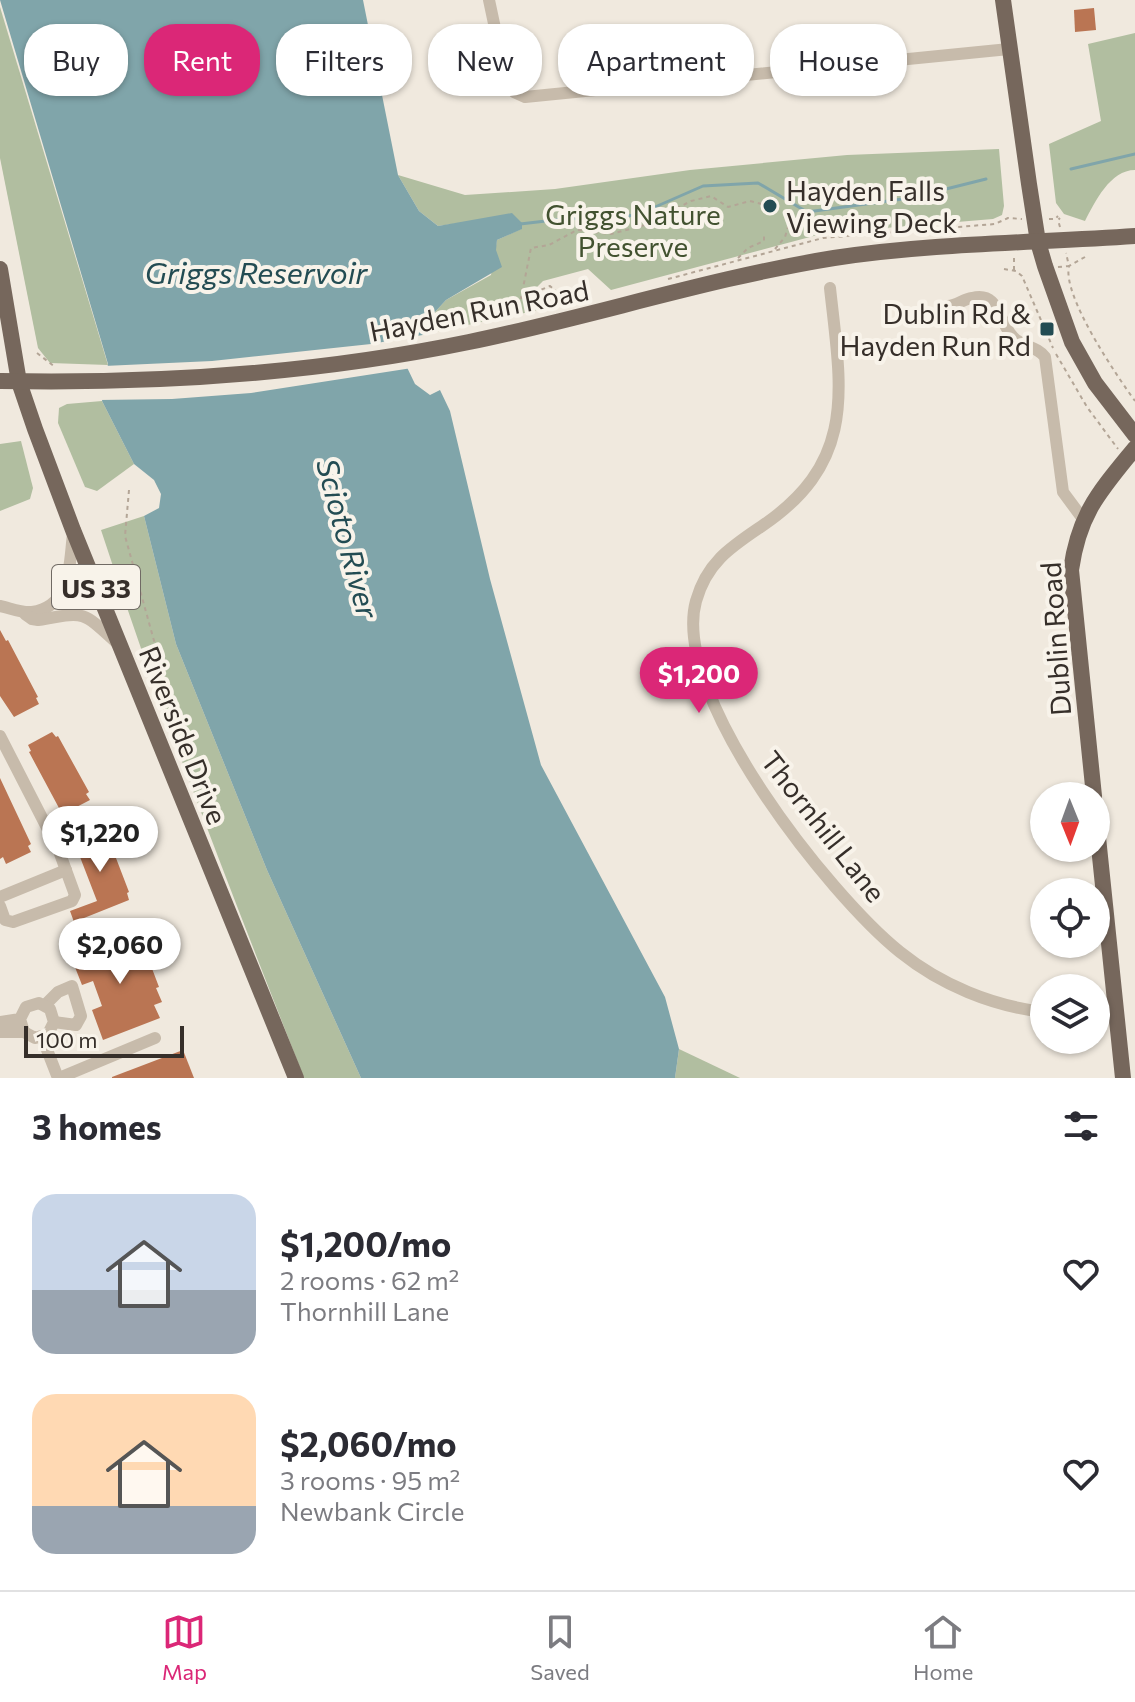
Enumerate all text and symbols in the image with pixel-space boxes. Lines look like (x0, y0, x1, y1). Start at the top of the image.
chip: Buy (24, 24, 128, 96)
chip: Rent (144, 24, 260, 96)
chip: Filters (276, 24, 412, 96)
chip: New (428, 24, 542, 96)
chip: Apartment (558, 24, 754, 96)
chip: House (770, 24, 907, 96)
place label: Hayden Falls Viewing Deck (786, 173, 957, 239)
park label: Griggs Nature Preserve (545, 197, 721, 263)
marker: Hayden Falls Viewing Deck (761, 197, 779, 215)
water label: Griggs Reservoir (145, 253, 368, 290)
street label: Hayden Run Road (366, 272, 592, 348)
place label: Dublin Rd & Hayden Run Rd (840, 296, 1031, 362)
marker: Dublin Rd & Hayden Run Rd (1038, 320, 1056, 338)
water label: Scioto River (310, 454, 388, 623)
street label: Dublin Road (1033, 561, 1077, 717)
road number: US 33 (52, 565, 140, 609)
street label: Riverside Drive (133, 641, 235, 829)
pin: $1,200 (634, 647, 764, 715)
text: $1,200 (658, 657, 740, 688)
street label: Thornhill Lane (754, 744, 894, 908)
north arrow (1030, 782, 1110, 862)
map controls (1030, 782, 1110, 1054)
pin: $1,220 (35, 806, 165, 874)
text: $1,220 (60, 816, 140, 847)
button: locate (1030, 878, 1110, 958)
pin: $2,060 (55, 918, 185, 986)
text: $2,060 (77, 928, 163, 959)
button: layers (1030, 974, 1110, 1054)
scale bar (24, 1022, 184, 1058)
text: 100 m (36, 1026, 98, 1053)
icon: filters (1059, 1104, 1103, 1148)
text: 3 homes (32, 1105, 162, 1147)
text: $1,200/mo (280, 1222, 451, 1264)
icon: home (96, 1226, 192, 1322)
icon: heart (1059, 1252, 1103, 1296)
text: 2 rooms · 62 m² (280, 1264, 459, 1295)
text: Thornhill Lane (280, 1295, 449, 1326)
text: $2,060/mo (280, 1422, 457, 1464)
icon: home (96, 1426, 192, 1522)
icon: heart (1059, 1452, 1103, 1496)
text: 3 rooms · 95 m² (280, 1464, 460, 1495)
text: Newbank Circle (280, 1495, 464, 1526)
tab: Map (162, 1610, 207, 1685)
tab: Saved (530, 1610, 590, 1685)
tab: Home (913, 1610, 973, 1685)

